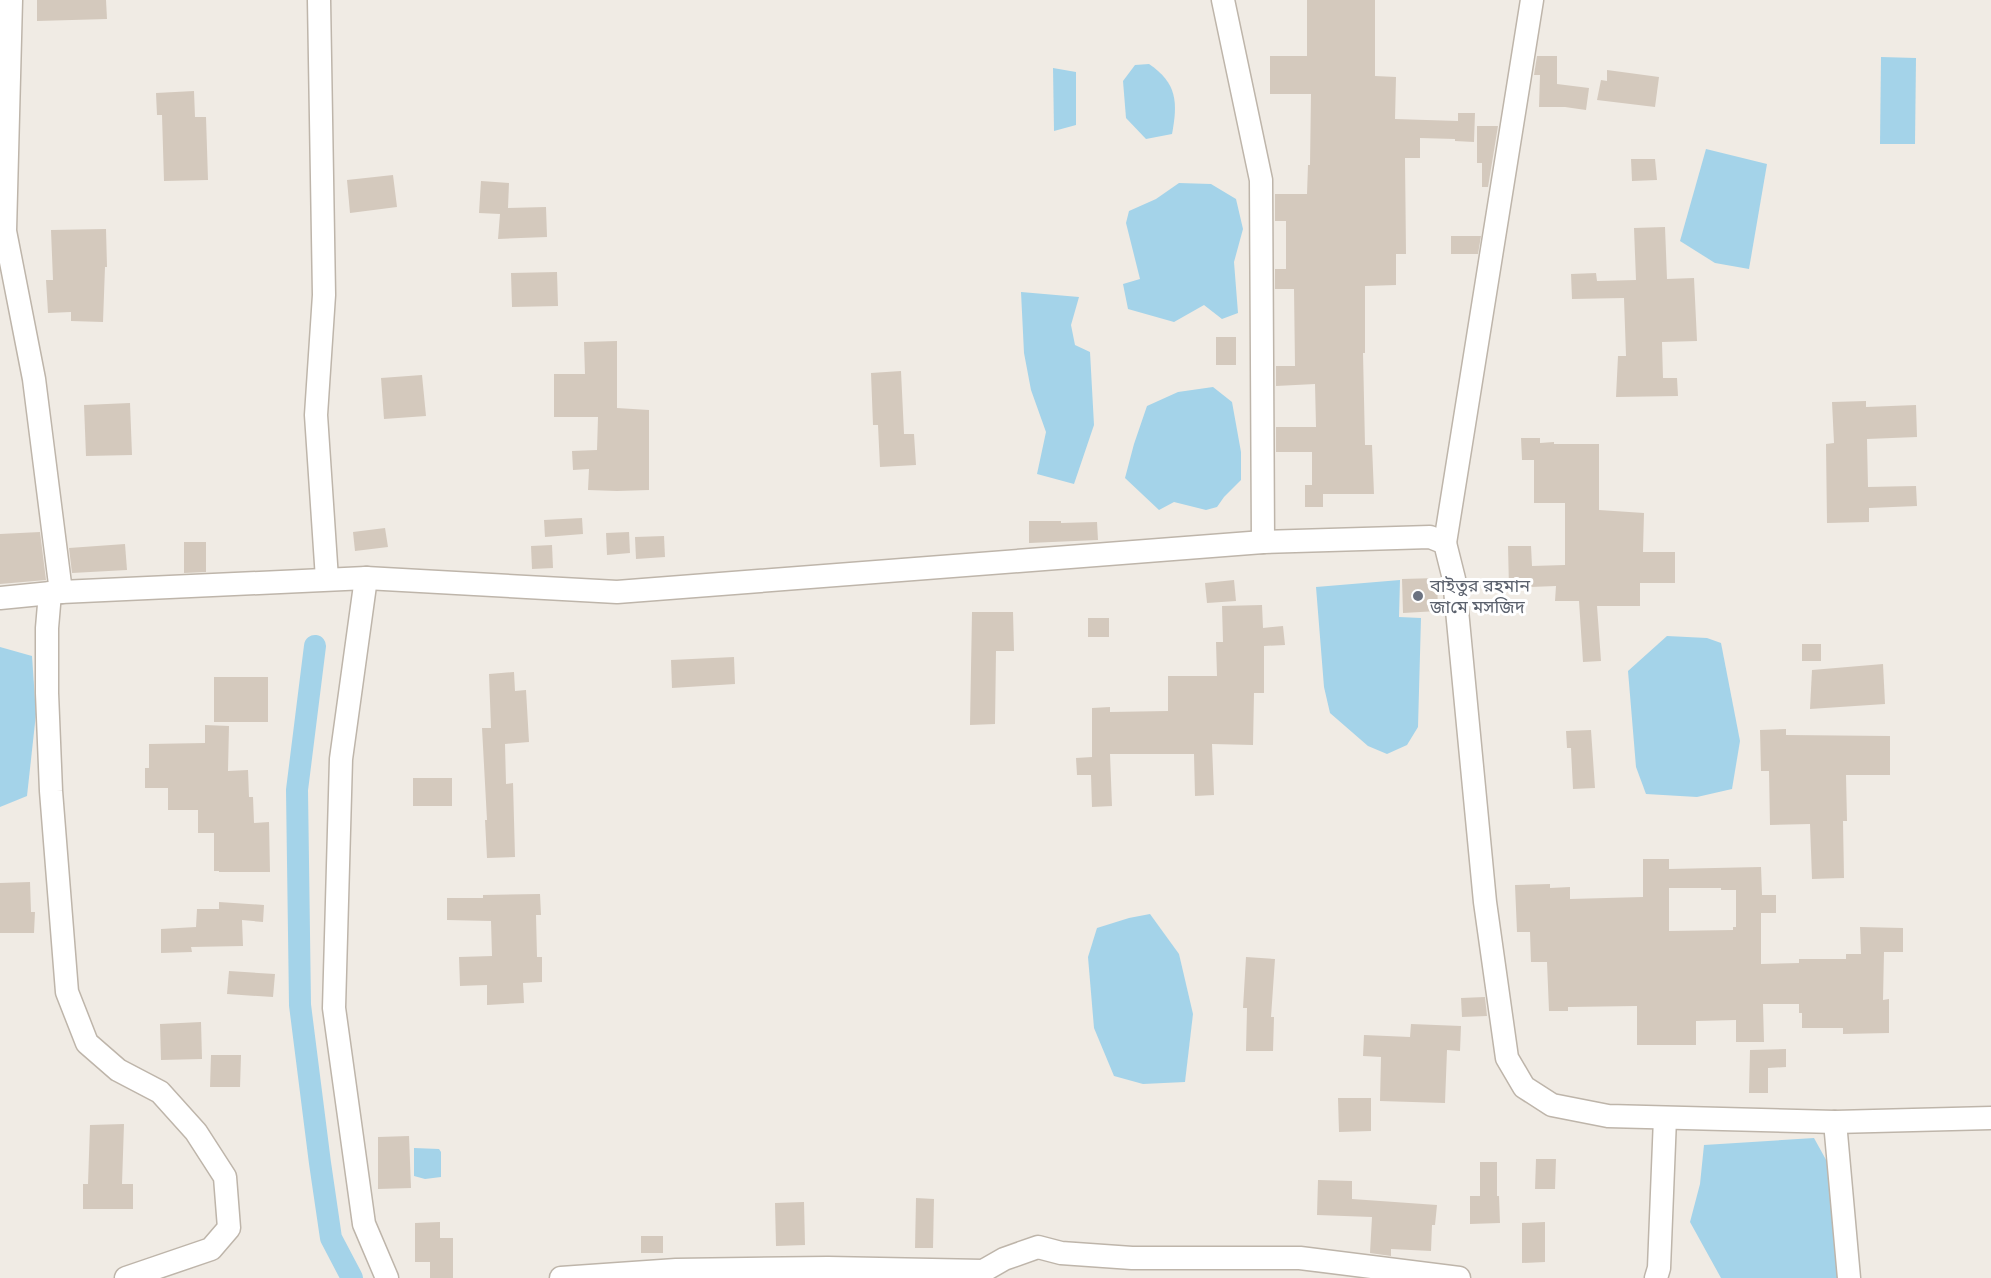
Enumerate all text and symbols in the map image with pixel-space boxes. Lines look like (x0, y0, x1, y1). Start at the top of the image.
place label: বাইতুর রহমান জা‌মে মস‌জিদ (1429, 575, 1531, 618)
marker: বাইতুর রহমান জা‌মে মস‌জিদ (1411, 589, 1425, 603)

